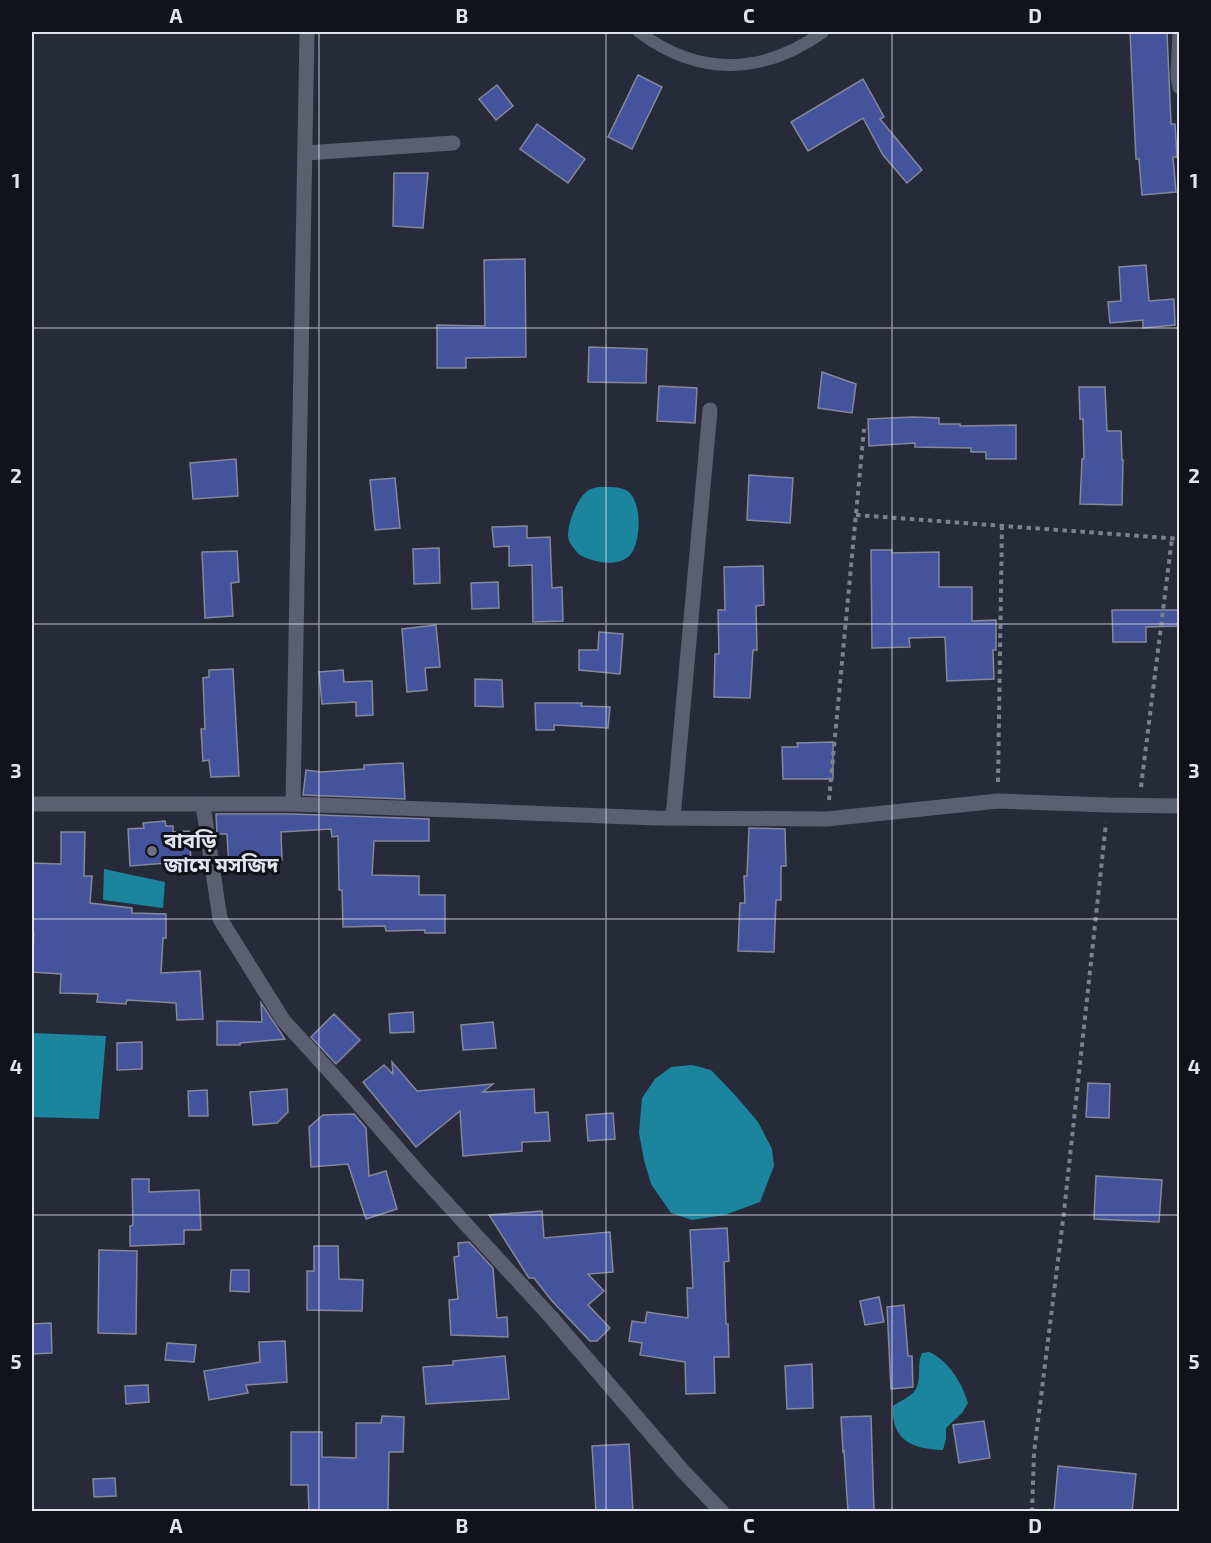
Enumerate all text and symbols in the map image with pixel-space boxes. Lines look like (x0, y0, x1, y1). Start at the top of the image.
text: A (169, 3, 183, 27)
text: B (456, 3, 468, 27)
text: C (743, 3, 755, 27)
text: D (1028, 3, 1042, 27)
text: 1 (12, 168, 20, 192)
text: 1 (1190, 168, 1198, 192)
text: 2 (10, 463, 22, 487)
text: 2 (1188, 463, 1200, 487)
text: 3 (10, 758, 22, 782)
text: 3 (1188, 758, 1200, 782)
place label: বাবড়ি জামে মসজিদ (163, 827, 279, 876)
marker: বাবড়ি জামে মসজিদ (145, 844, 159, 858)
text: 4 (10, 1054, 23, 1078)
text: 4 (1188, 1054, 1201, 1078)
text: 5 (10, 1349, 22, 1373)
text: 5 (1188, 1349, 1200, 1373)
text: A (169, 1513, 183, 1537)
text: B (456, 1513, 468, 1537)
text: C (743, 1513, 755, 1537)
text: D (1028, 1513, 1042, 1537)

